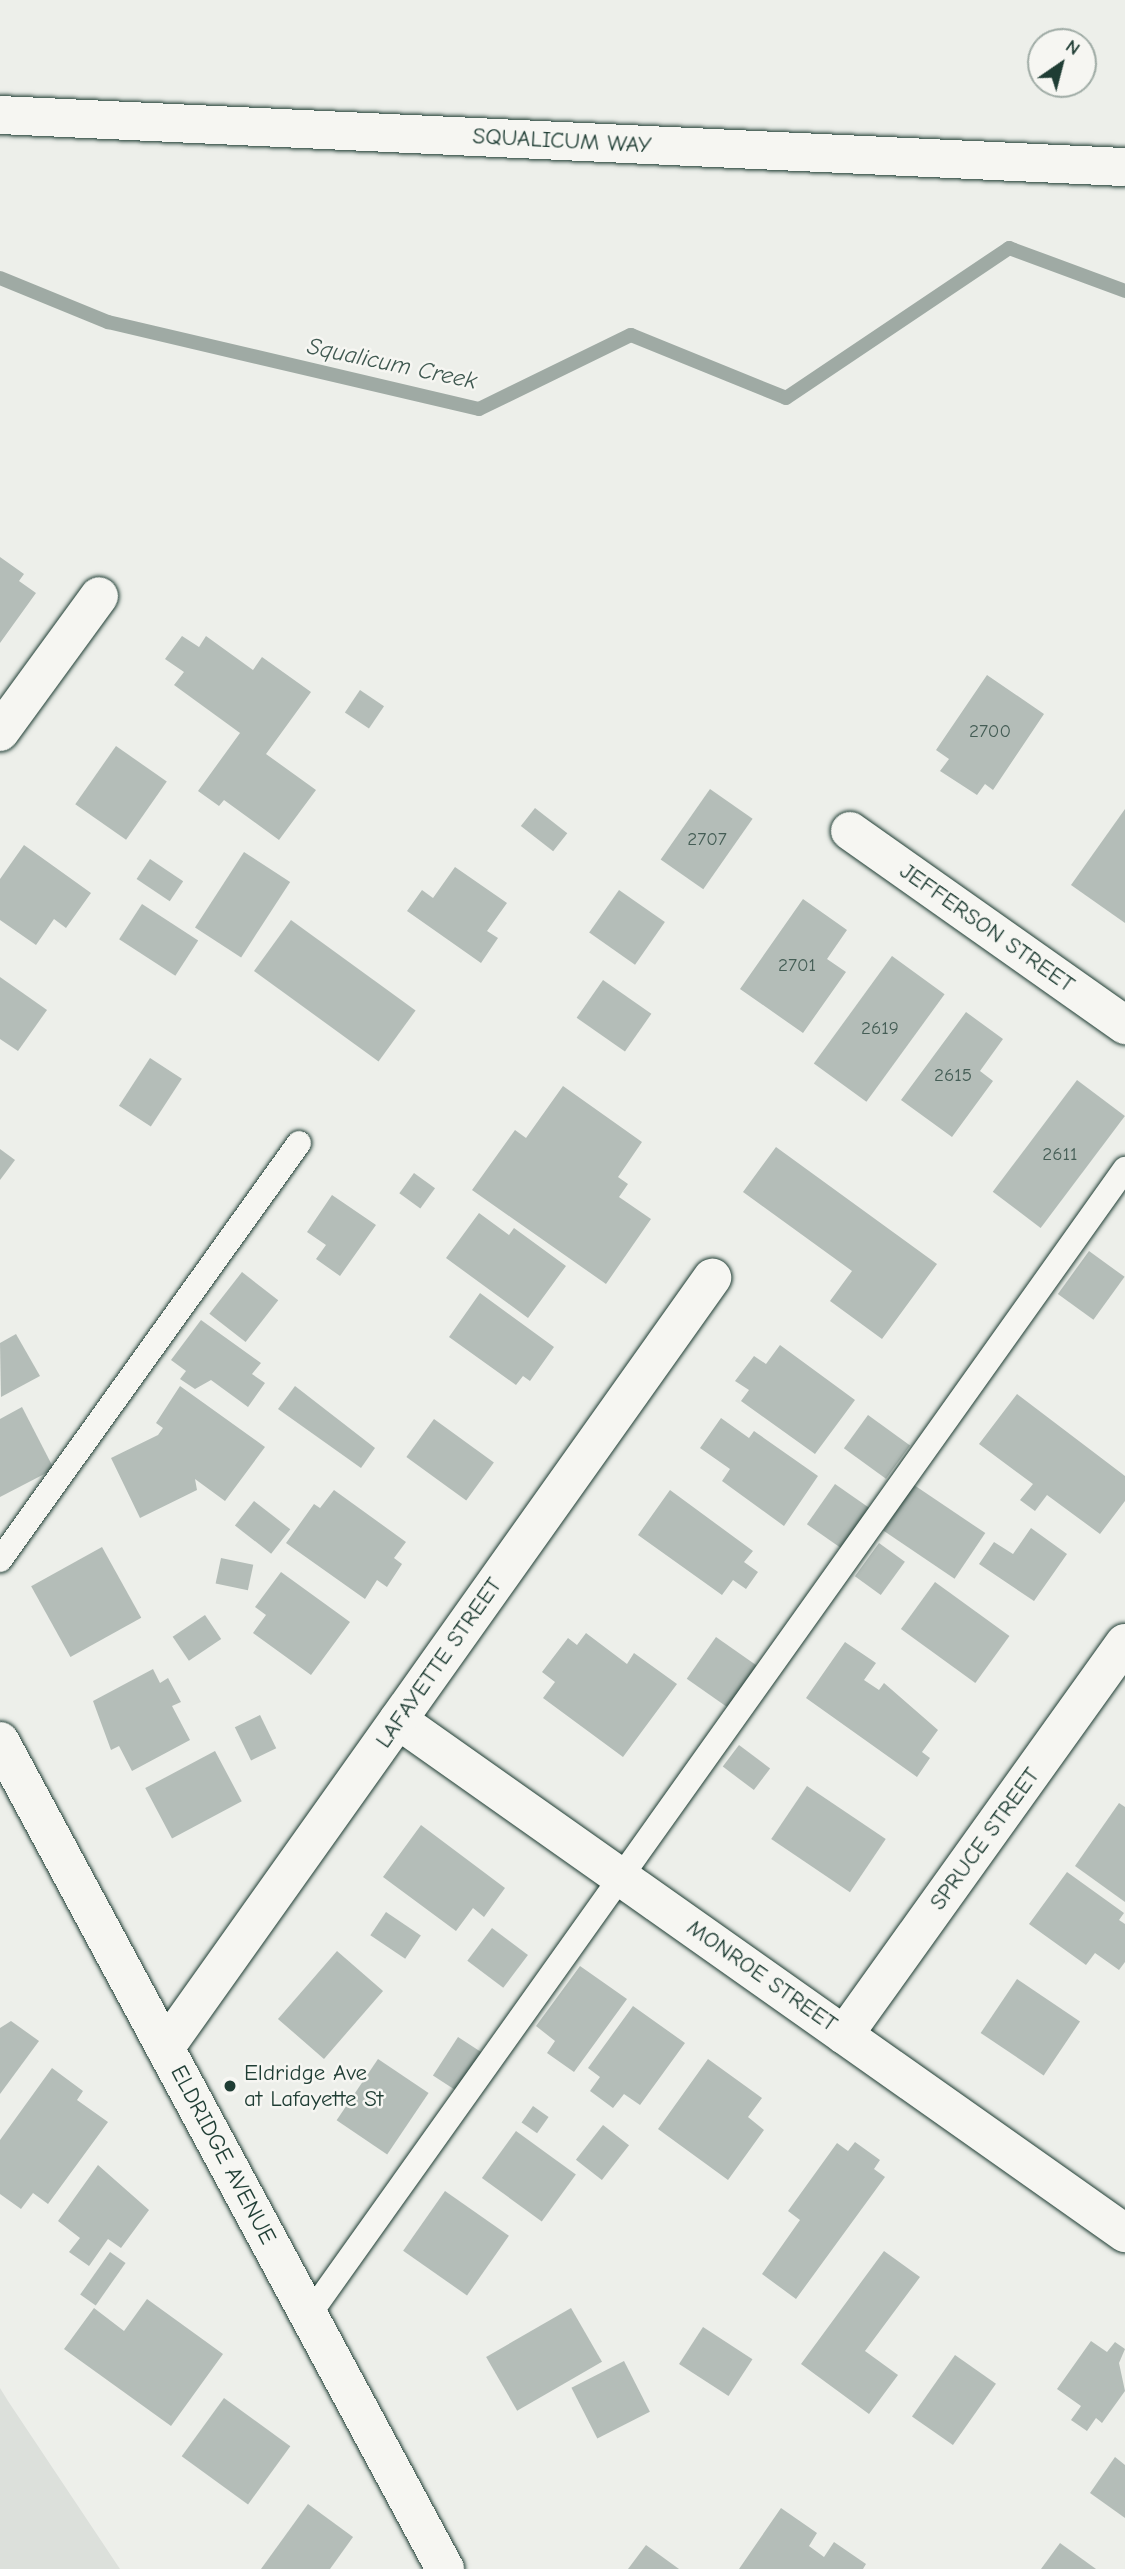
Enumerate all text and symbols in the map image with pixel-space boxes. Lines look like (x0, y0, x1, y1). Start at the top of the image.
north arrow (1027, 28, 1097, 98)
text: N (1062, 35, 1084, 60)
street label: SQUALICUM WAY (472, 123, 652, 159)
water label: Squalicum Creek (305, 332, 479, 396)
house number: 2700 (969, 721, 1011, 743)
house number: 2707 (687, 829, 727, 851)
street label: JEFFERSON STREET (894, 857, 1080, 999)
house number: 2701 (778, 955, 816, 977)
house number: 2619 (861, 1018, 899, 1040)
house number: 2615 (934, 1065, 972, 1087)
house number: 2611 (1042, 1144, 1078, 1166)
street label: LAFAYETTE STREET (370, 1573, 508, 1753)
street label: SPRUCE STREET (924, 1763, 1046, 1915)
street label: MONROE STREET (681, 1914, 843, 2038)
place label: Eldridge Ave at Lafayette St (244, 2059, 383, 2113)
street label: ELDRIDGE AVENUE (164, 2061, 282, 2249)
marker: Eldridge Ave at Lafayette St (222, 2078, 238, 2094)

